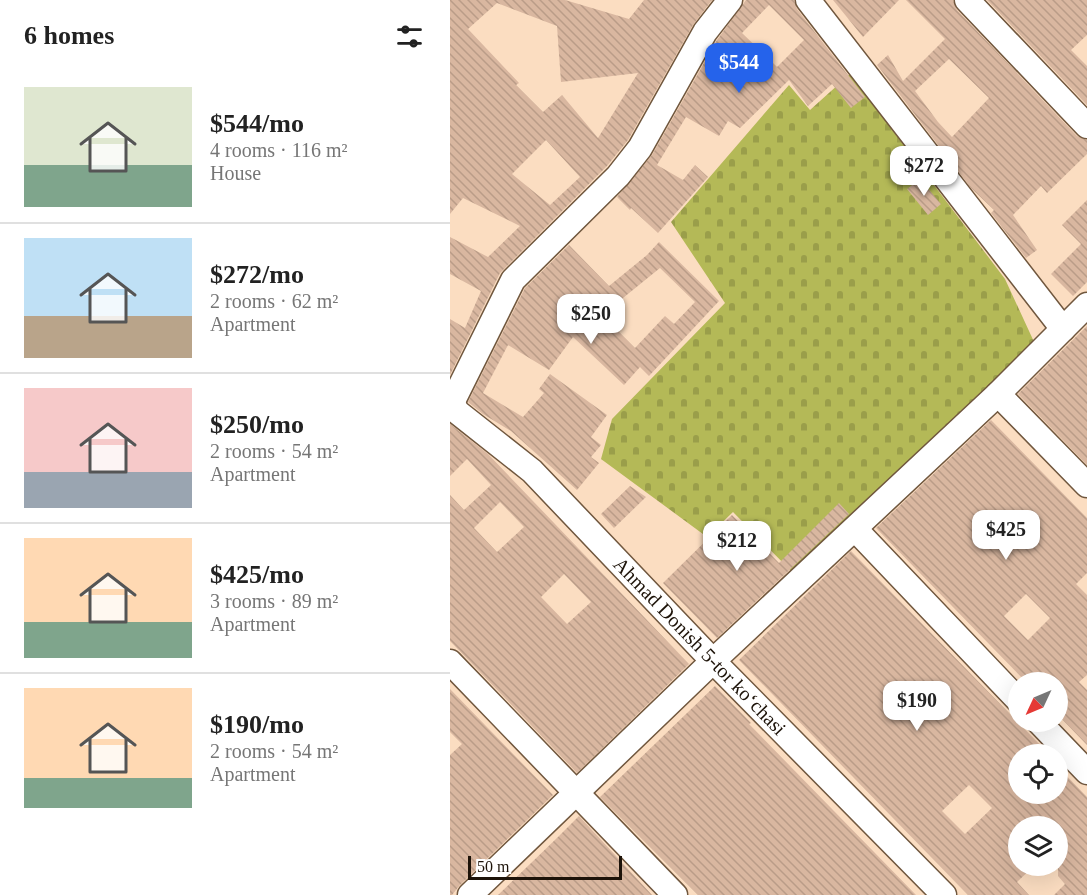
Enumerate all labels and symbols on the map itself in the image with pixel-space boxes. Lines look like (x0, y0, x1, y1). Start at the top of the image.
pin: $544 (703, 43, 775, 94)
pin: $272 (888, 146, 960, 197)
pin: $250 (555, 294, 627, 345)
pin: $425 (970, 510, 1042, 561)
pin: $212 (701, 521, 773, 572)
street label: Ahmad Donish 5-tor koʻchasi (609, 553, 791, 740)
north arrow (1008, 672, 1068, 732)
pin: $190 (881, 681, 953, 732)
scale bar (468, 853, 622, 880)

